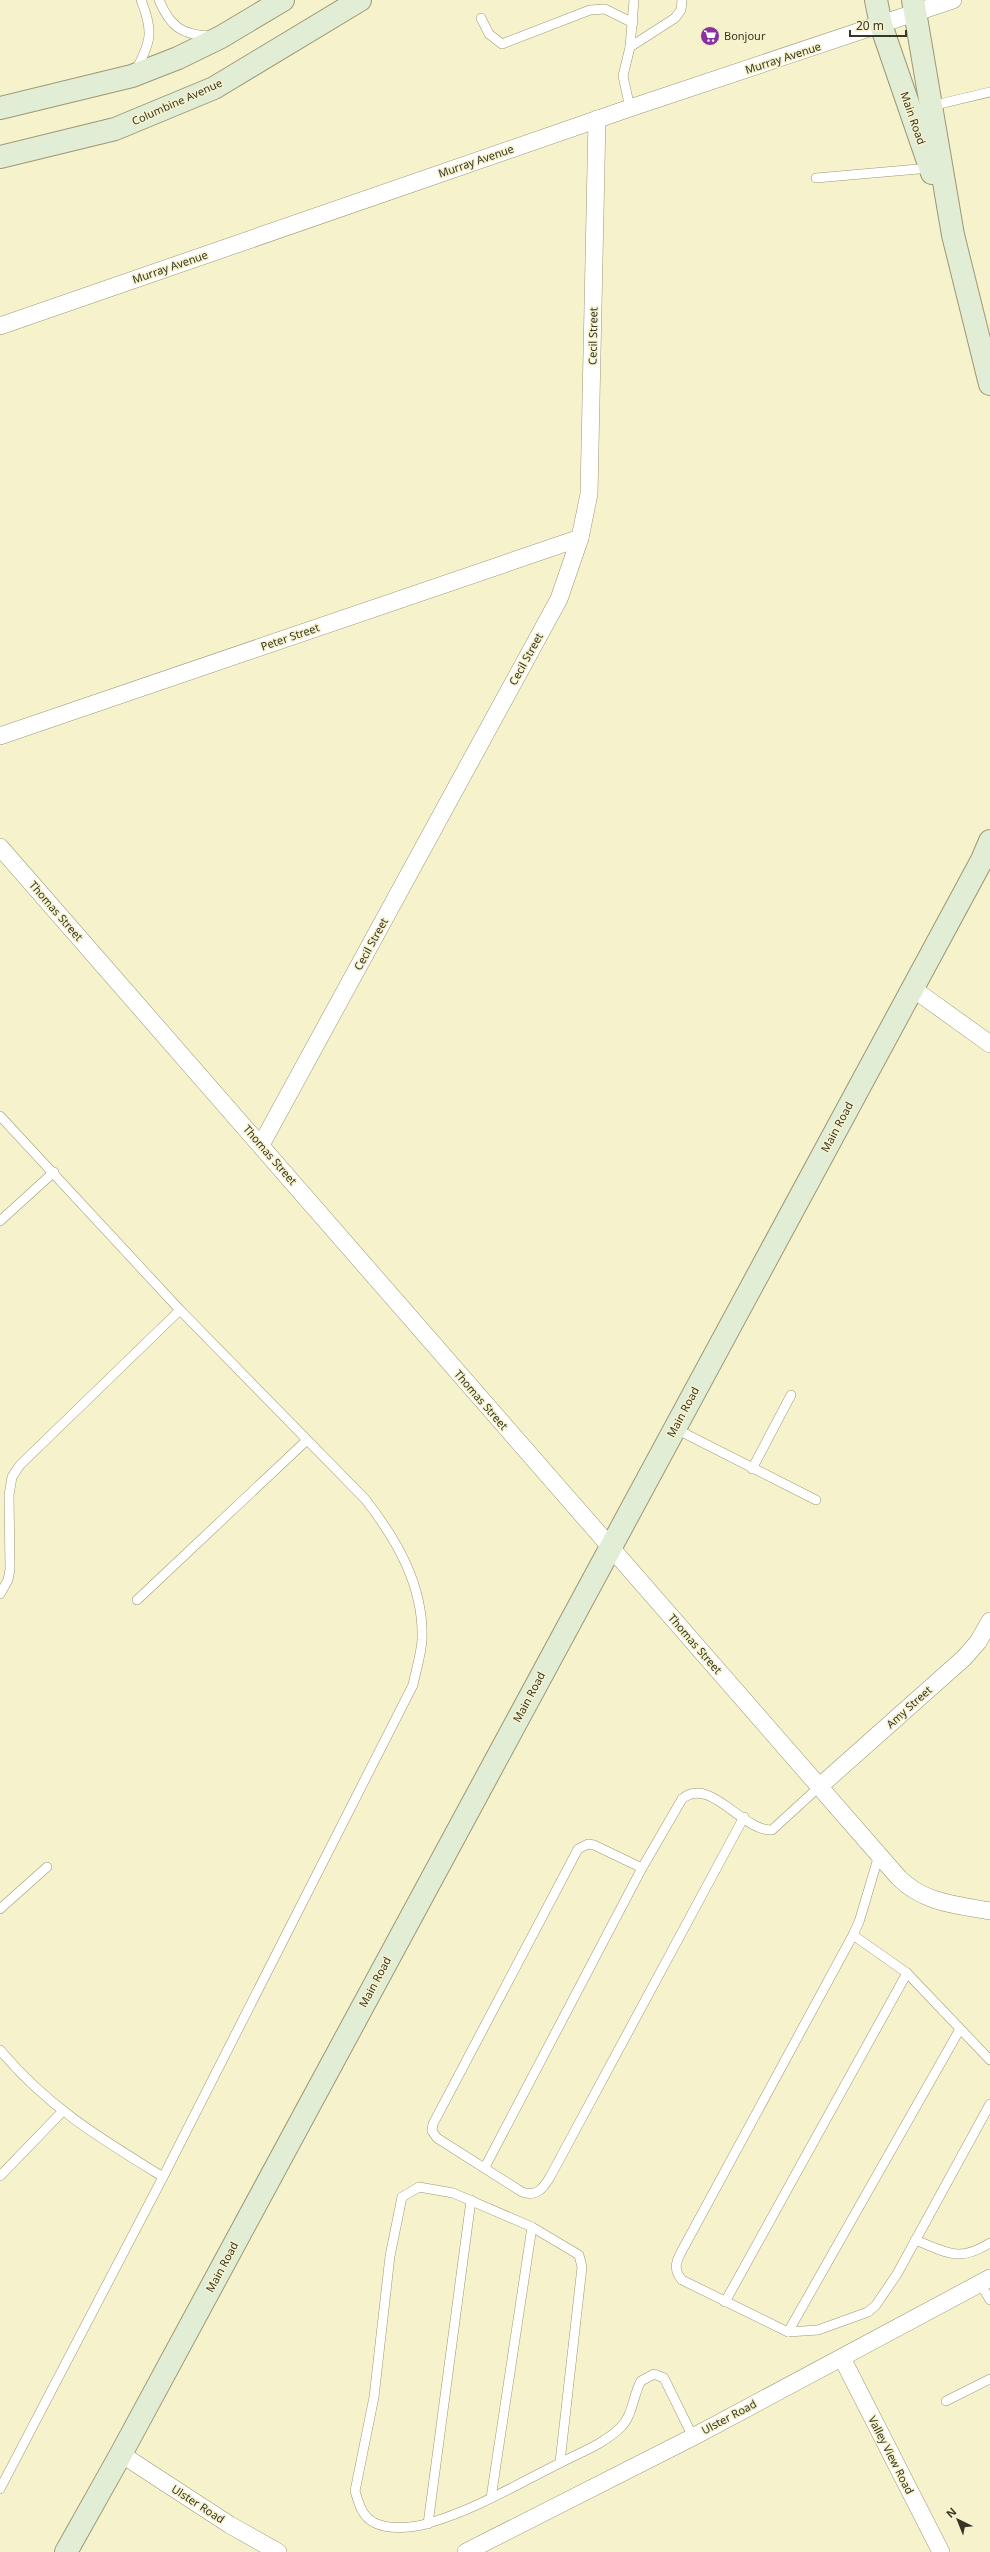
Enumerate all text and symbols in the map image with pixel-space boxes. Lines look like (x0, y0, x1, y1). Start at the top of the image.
scale bar (850, 12, 906, 38)
text: 20 m (856, 17, 884, 34)
supermarket icon: Bonjour (699, 25, 721, 47)
place label: Bonjour (724, 28, 766, 43)
street label: Murray Avenue (743, 38, 823, 77)
street label: Columbine Avenue (129, 75, 224, 128)
street label: Main Road (897, 89, 930, 146)
street label: Murray Avenue (436, 141, 516, 180)
street label: Murray Avenue (130, 247, 210, 286)
street label: Cecil Street (584, 307, 601, 365)
street label: Peter Street (258, 619, 321, 654)
street label: Cecil Street (505, 630, 546, 688)
street label: Thomas Street (26, 877, 87, 944)
street label: Cecil Street (350, 915, 391, 973)
street label: Main Road (817, 1099, 856, 1155)
street label: Thomas Street (240, 1121, 301, 1188)
street label: Thomas Street (451, 1366, 512, 1433)
street label: Main Road (663, 1384, 702, 1440)
street label: Thomas Street (665, 1610, 726, 1677)
street label: Main Road (509, 1669, 548, 1725)
street label: Amy Street (883, 1682, 935, 1731)
street label: Main Road (355, 1954, 394, 2010)
street label: Main Road (202, 2239, 241, 2295)
street label: Ulster Road (699, 2396, 759, 2437)
street label: Valley View Road (865, 2413, 918, 2497)
street label: Ulster Road (169, 2481, 228, 2526)
north arrow (938, 2500, 978, 2540)
text: N (942, 2504, 959, 2521)

